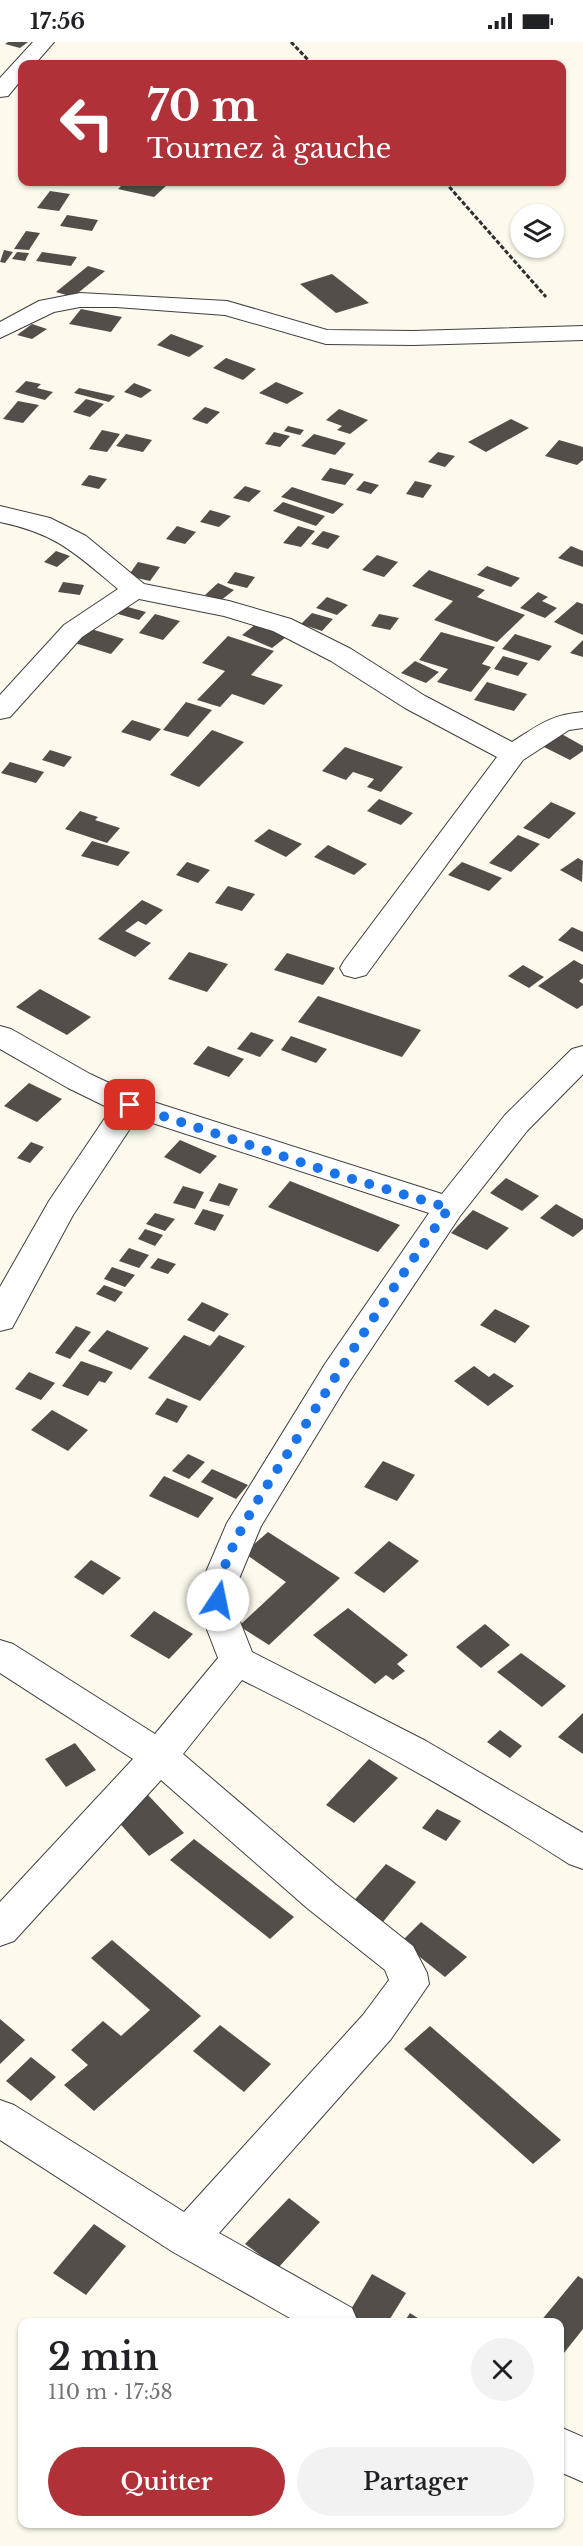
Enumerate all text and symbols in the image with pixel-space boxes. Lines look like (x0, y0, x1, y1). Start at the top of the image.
text: 17:56 (30, 8, 85, 35)
text: 70 m (147, 80, 258, 132)
icon: left (48, 84, 126, 162)
text: Tournez à gauche (147, 132, 391, 165)
map controls (510, 204, 564, 258)
button: layers (510, 204, 564, 258)
pin (104, 1079, 155, 1130)
icon: arrive (113, 1088, 146, 1121)
position arrow (186, 1568, 250, 1632)
text: 2 min (48, 2335, 159, 2380)
button: close (471, 2338, 534, 2401)
text: 110 m · 17:58 (48, 2380, 173, 2404)
button: Quitter (48, 2447, 285, 2516)
button: Partager (297, 2447, 534, 2516)

